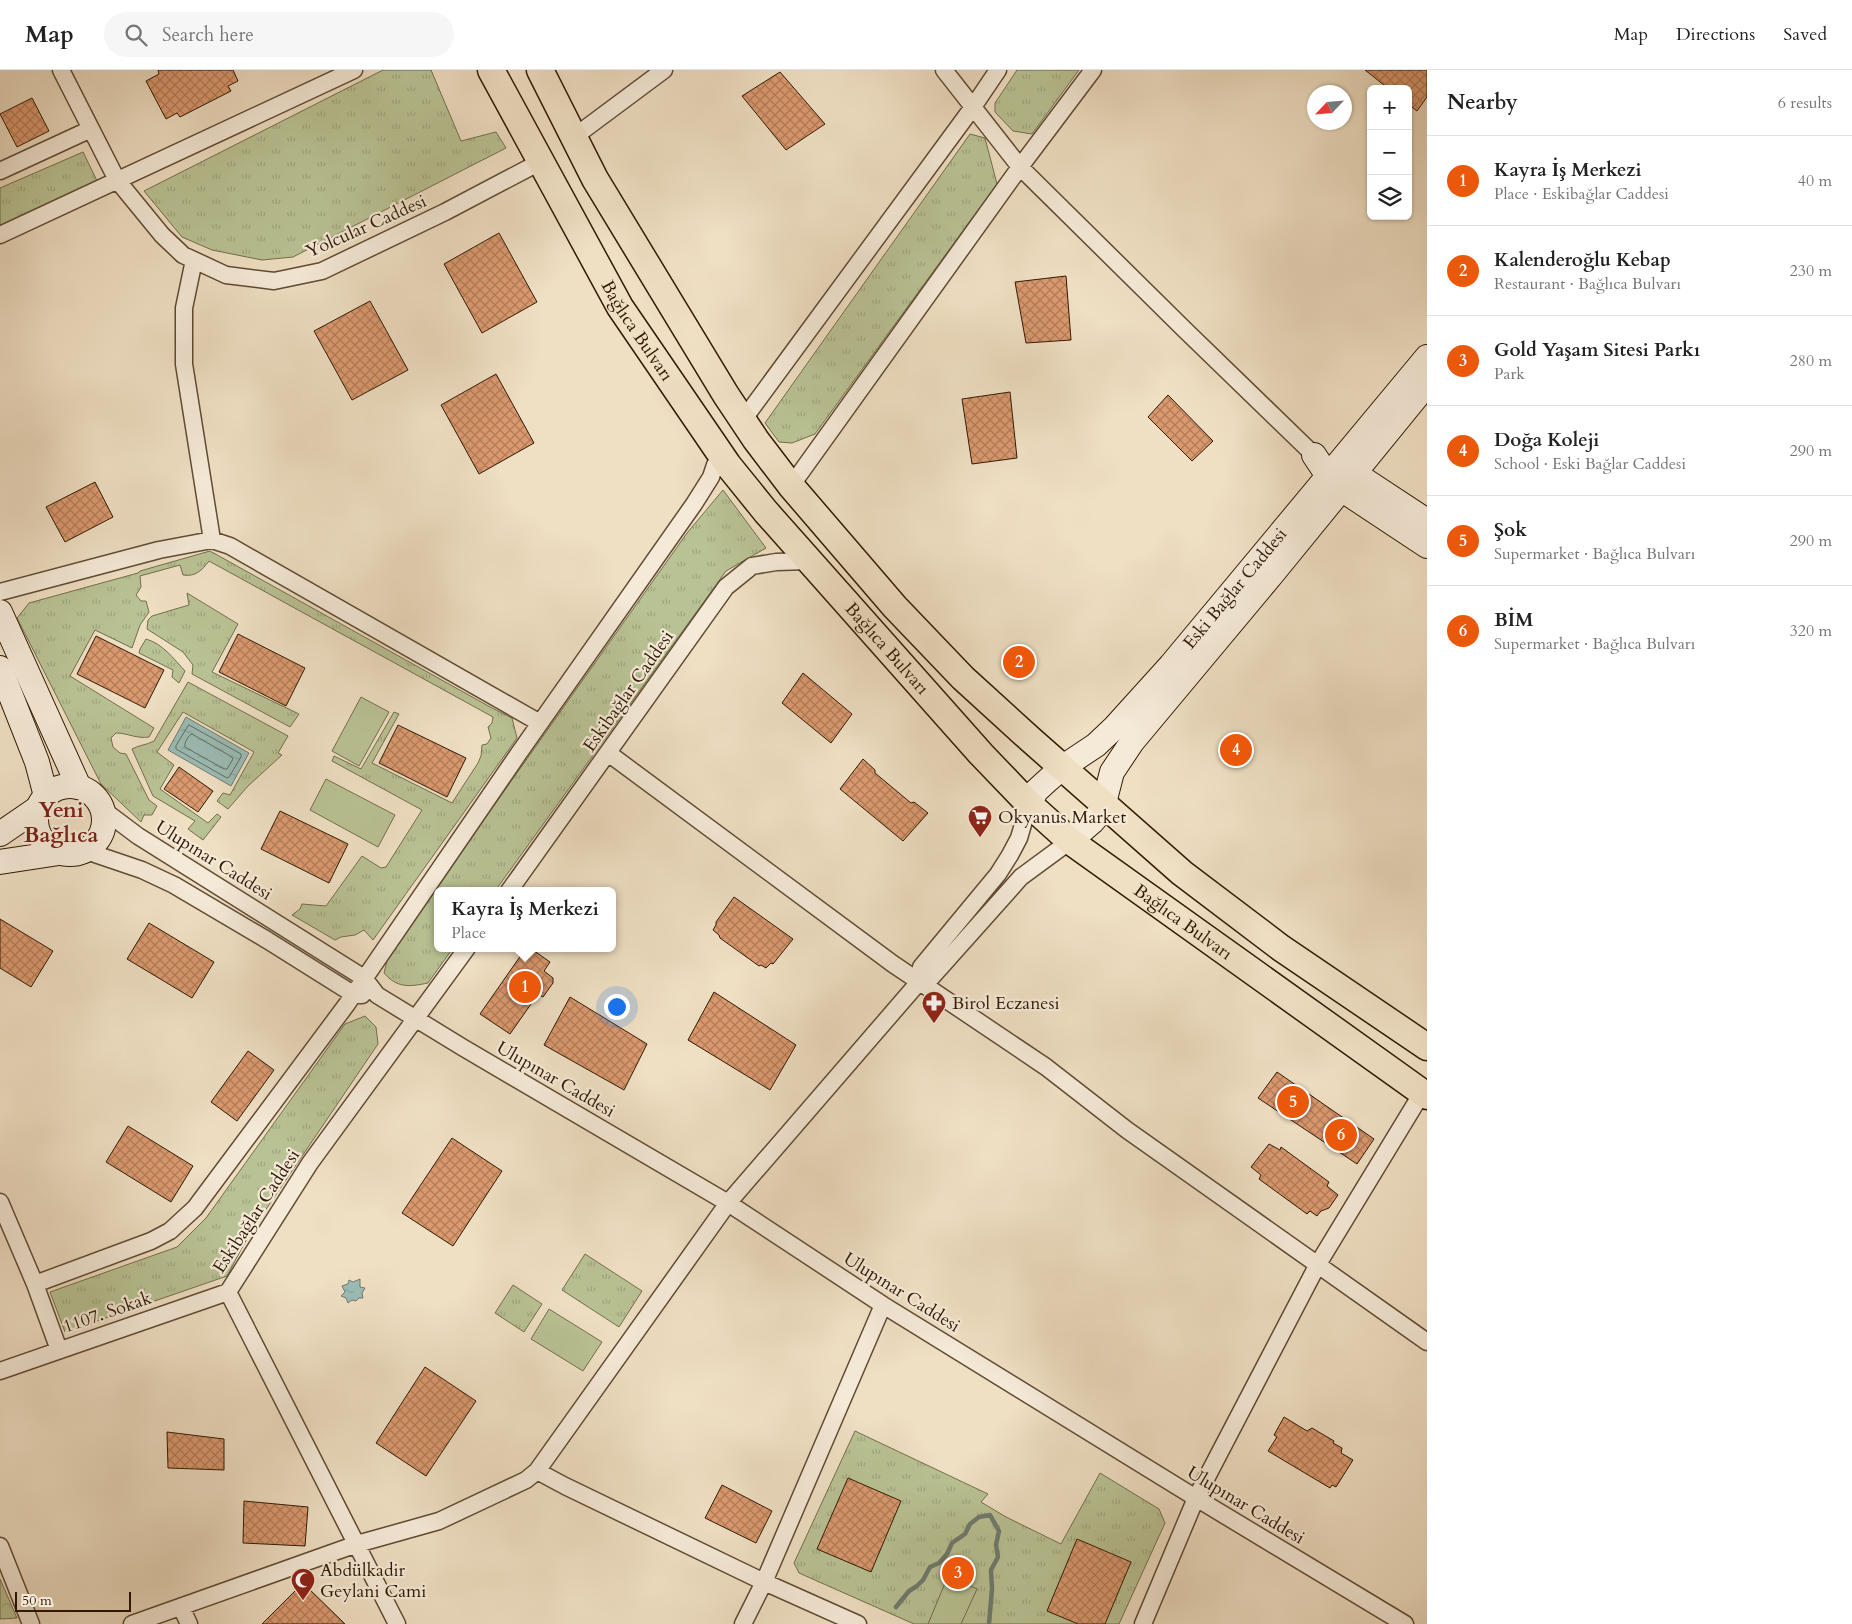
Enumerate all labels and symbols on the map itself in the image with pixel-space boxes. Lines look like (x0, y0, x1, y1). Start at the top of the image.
north arrow (1307, 85, 1352, 130)
street label: Yolcular Caddesi (302, 189, 430, 264)
street label: Bağlıca Bulvarı (595, 276, 679, 386)
street label: Eski Bağlar Caddesi (1177, 523, 1293, 655)
street label: Bağlıca Bulvarı (839, 597, 935, 700)
street label: Eskibağlar Caddesi (577, 626, 680, 757)
pin: 2 (1003, 643, 1035, 681)
pin: 4 (1220, 731, 1252, 769)
district label: Yeni Bağlıca (24, 795, 99, 850)
supermarket icon: Okyanus Market (967, 804, 993, 838)
place label: Okyanus Market (998, 805, 1127, 830)
street label: Ulupınar Caddesi (151, 815, 277, 906)
street label: Bağlıca Bulvarı (1128, 878, 1237, 966)
pin: 1 (509, 968, 541, 1006)
pharmacy icon: Birol Eczanesi (921, 990, 947, 1024)
place label: Birol Eczanesi (952, 991, 1060, 1016)
your location (604, 994, 630, 1020)
street label: Ulupınar Caddesi (492, 1035, 620, 1124)
pin: 5 (1277, 1083, 1309, 1121)
pin: 6 (1325, 1116, 1357, 1154)
street label: Eskibağlar Caddesi (207, 1144, 306, 1278)
street label: Ulupınar Caddesi (839, 1247, 965, 1338)
street label: 1107. Sokak (60, 1286, 155, 1339)
street label: Ulupınar Caddesi (1182, 1460, 1309, 1550)
pin: 3 (942, 1554, 974, 1592)
place label: Abdülkadir Geylani Cami (320, 1558, 426, 1604)
mosque icon: Abdülkadir Geylani Cami (290, 1567, 316, 1601)
scale bar (15, 1589, 131, 1612)

